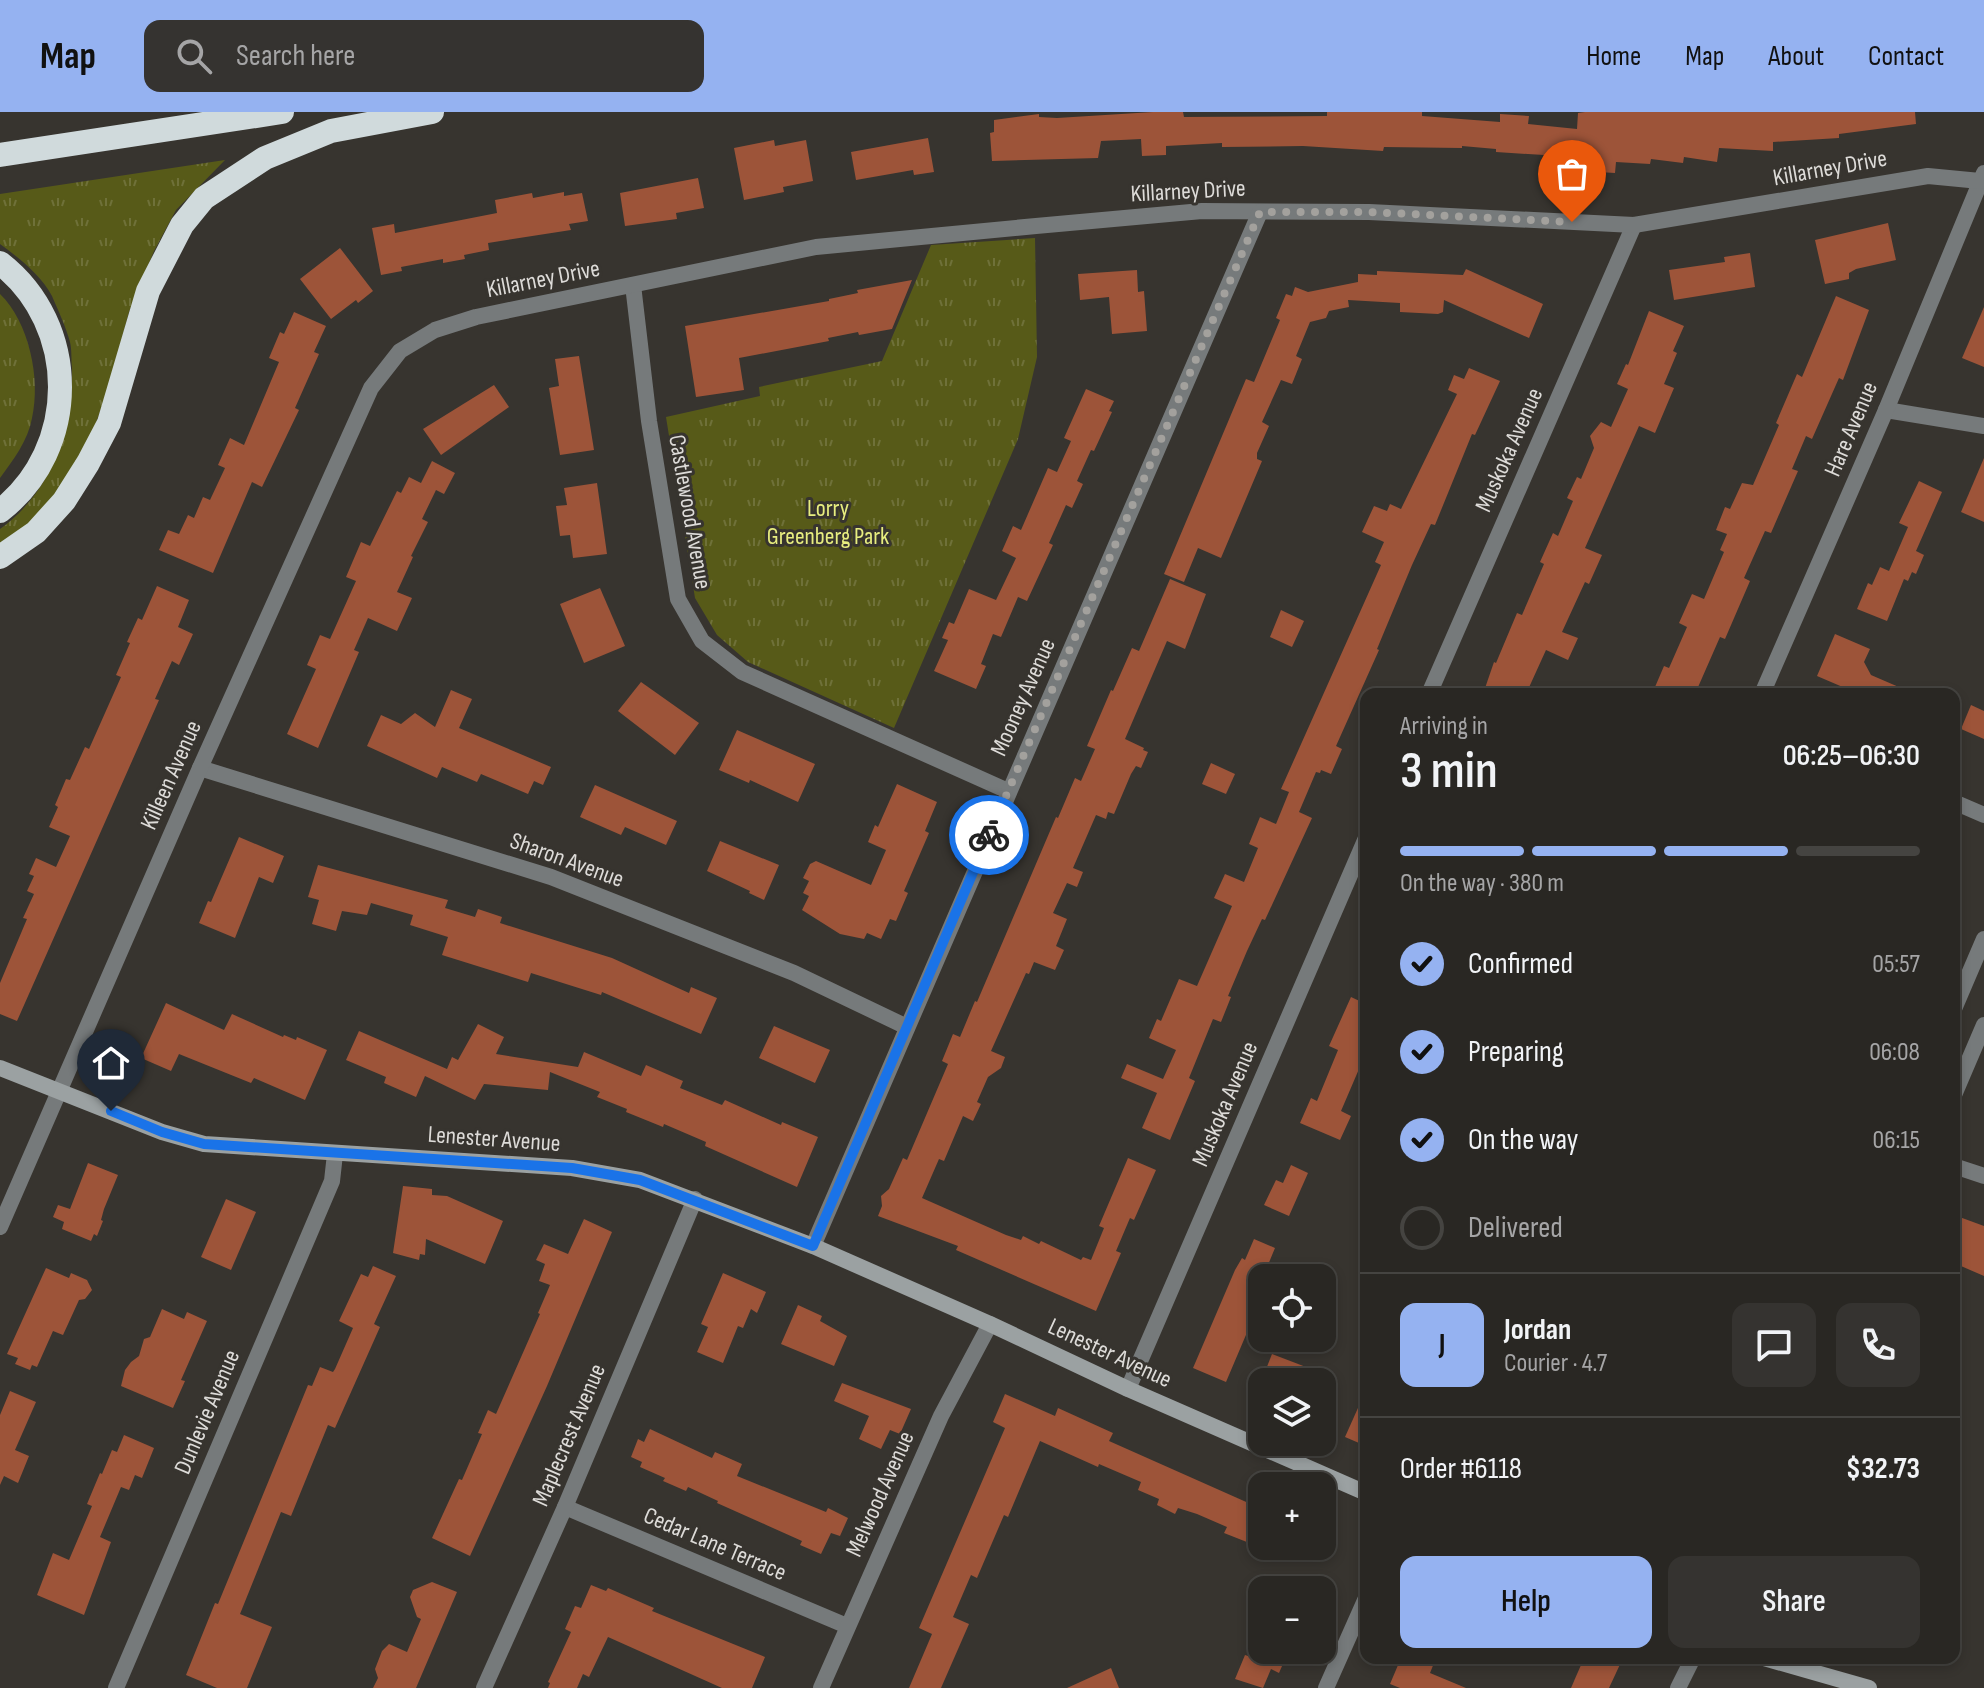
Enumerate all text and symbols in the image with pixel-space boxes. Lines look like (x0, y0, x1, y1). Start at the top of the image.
search box (144, 20, 704, 92)
text: Map (40, 34, 96, 79)
icon: search (172, 34, 216, 78)
text: Search here (236, 38, 355, 74)
text: Home (1586, 40, 1641, 73)
text: Map (1685, 40, 1724, 73)
text: About (1768, 40, 1824, 73)
text: Contact (1868, 40, 1944, 73)
pin (1538, 140, 1606, 222)
street label: Killarney Drive (1771, 144, 1889, 192)
icon: bag (1550, 152, 1594, 196)
street label: Killarney Drive (1130, 174, 1246, 208)
street label: Killarney Drive (484, 254, 602, 304)
street label: Hare Avenue (1818, 377, 1884, 481)
street label: Muskoka Avenue (1469, 384, 1549, 516)
street label: Castlewood Avenue (662, 433, 718, 591)
park label: Lorry Greenberg Park (767, 494, 889, 551)
street label: Mooney Avenue (984, 634, 1062, 760)
text: Arriving in (1400, 711, 1488, 742)
street label: Killeen Avenue (134, 716, 208, 834)
text: 06:25–06:30 (1783, 738, 1920, 774)
text: 3 min (1400, 740, 1498, 803)
courier (949, 795, 1029, 875)
icon: bike (967, 813, 1011, 857)
street label: Sharon Avenue (506, 826, 628, 894)
text: On the way · 380 m (1400, 868, 1564, 899)
icon: check (1400, 942, 1444, 986)
text: Confirmed (1468, 946, 1573, 982)
text: 05:57 (1872, 949, 1920, 980)
pin (77, 1029, 145, 1111)
icon: check (1400, 1030, 1444, 1074)
text: Preparing (1468, 1034, 1564, 1070)
street label: Muskoka Avenue (1186, 1037, 1264, 1171)
text: 06:08 (1869, 1037, 1920, 1068)
icon: home (89, 1041, 133, 1085)
icon: check (1400, 1118, 1444, 1162)
street label: Lenester Avenue (427, 1120, 561, 1158)
text: On the way (1468, 1122, 1578, 1158)
text: 06:15 (1873, 1125, 1920, 1156)
text: Delivered (1468, 1210, 1563, 1246)
map controls (1248, 1264, 1336, 1664)
button: locate (1248, 1264, 1336, 1352)
button: chat (1732, 1303, 1816, 1387)
button: phone (1836, 1303, 1920, 1387)
street label: Lenester Avenue (1044, 1312, 1176, 1394)
text: Jordan (1504, 1312, 1571, 1348)
text: J (1439, 1327, 1445, 1363)
street label: Dunlevie Avenue (168, 1346, 246, 1478)
text: Courier · 4.7 (1504, 1348, 1607, 1379)
street label: Maplecrest Avenue (526, 1360, 612, 1510)
button: layers (1248, 1368, 1336, 1456)
street label: Melwood Avenue (839, 1427, 921, 1561)
text: Order #6118 (1400, 1451, 1522, 1487)
text: $32.73 (1846, 1451, 1920, 1487)
button: + (1248, 1472, 1336, 1560)
street label: Cedar Lane Terrace (639, 1501, 791, 1587)
button: Help (1400, 1556, 1652, 1648)
button: Share (1668, 1556, 1920, 1648)
button: − (1248, 1576, 1336, 1664)

